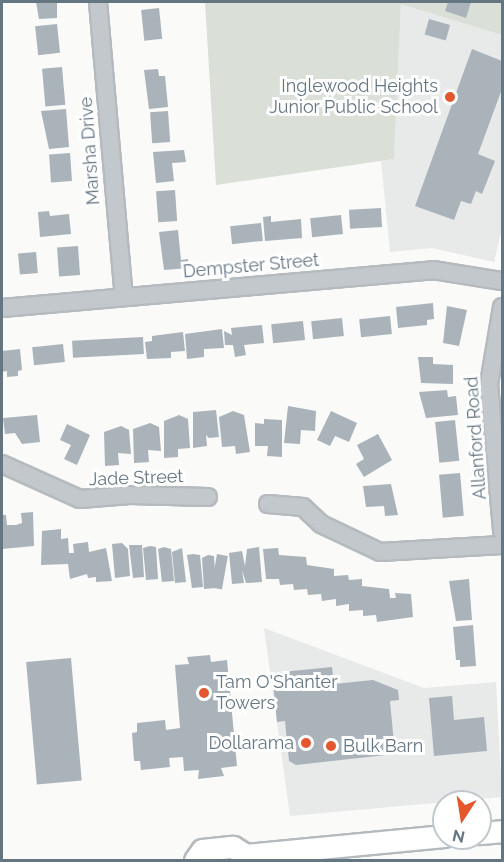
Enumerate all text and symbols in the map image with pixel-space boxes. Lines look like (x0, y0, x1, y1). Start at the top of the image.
place label: Inglewood Heights Junior Public School (269, 76, 438, 118)
marker: Inglewood Heights Junior Public School (443, 90, 457, 104)
street label: Marsha Drive (75, 96, 105, 206)
street label: Dempster Street (182, 249, 320, 283)
street label: Allanford Road (461, 376, 491, 500)
street label: Jade Street (88, 466, 184, 490)
place label: Tam O'Shanter Towers (216, 672, 337, 714)
marker: Tam O'Shanter Towers (197, 686, 211, 700)
place label: Dollarama (208, 732, 294, 754)
place label: Bulk Barn (343, 735, 423, 757)
marker: Dollarama (299, 736, 313, 750)
marker: Bulk Barn (324, 739, 338, 753)
north arrow (432, 790, 492, 850)
text: N (451, 826, 467, 847)

